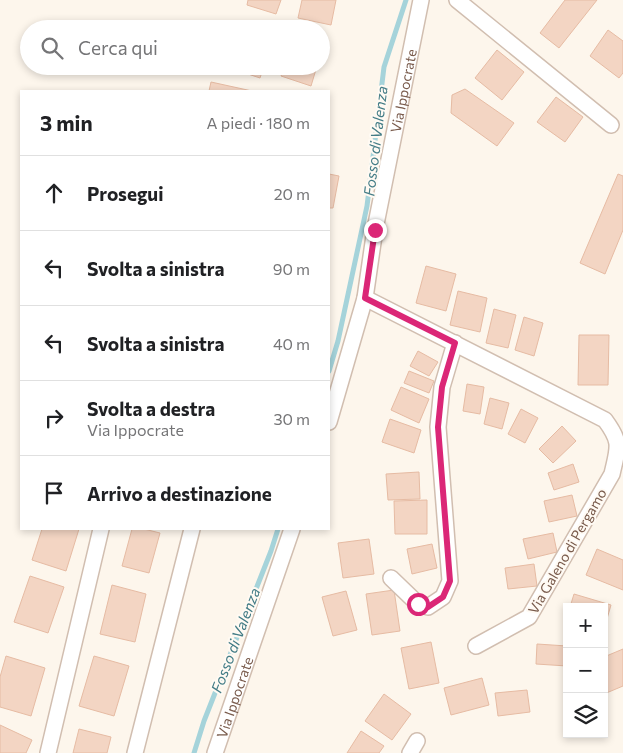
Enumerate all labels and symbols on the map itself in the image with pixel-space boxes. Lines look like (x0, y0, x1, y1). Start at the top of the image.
street label: Via Ippocrate (386, 47, 419, 134)
water label: Fosso di Valenza (359, 85, 391, 197)
route end (364, 219, 387, 242)
street label: Via Galeno di Pergamo (524, 485, 610, 617)
water label: Fosso di Valenza (207, 585, 263, 695)
route start (407, 593, 430, 616)
street label: Via Ippocrate (212, 654, 256, 740)

